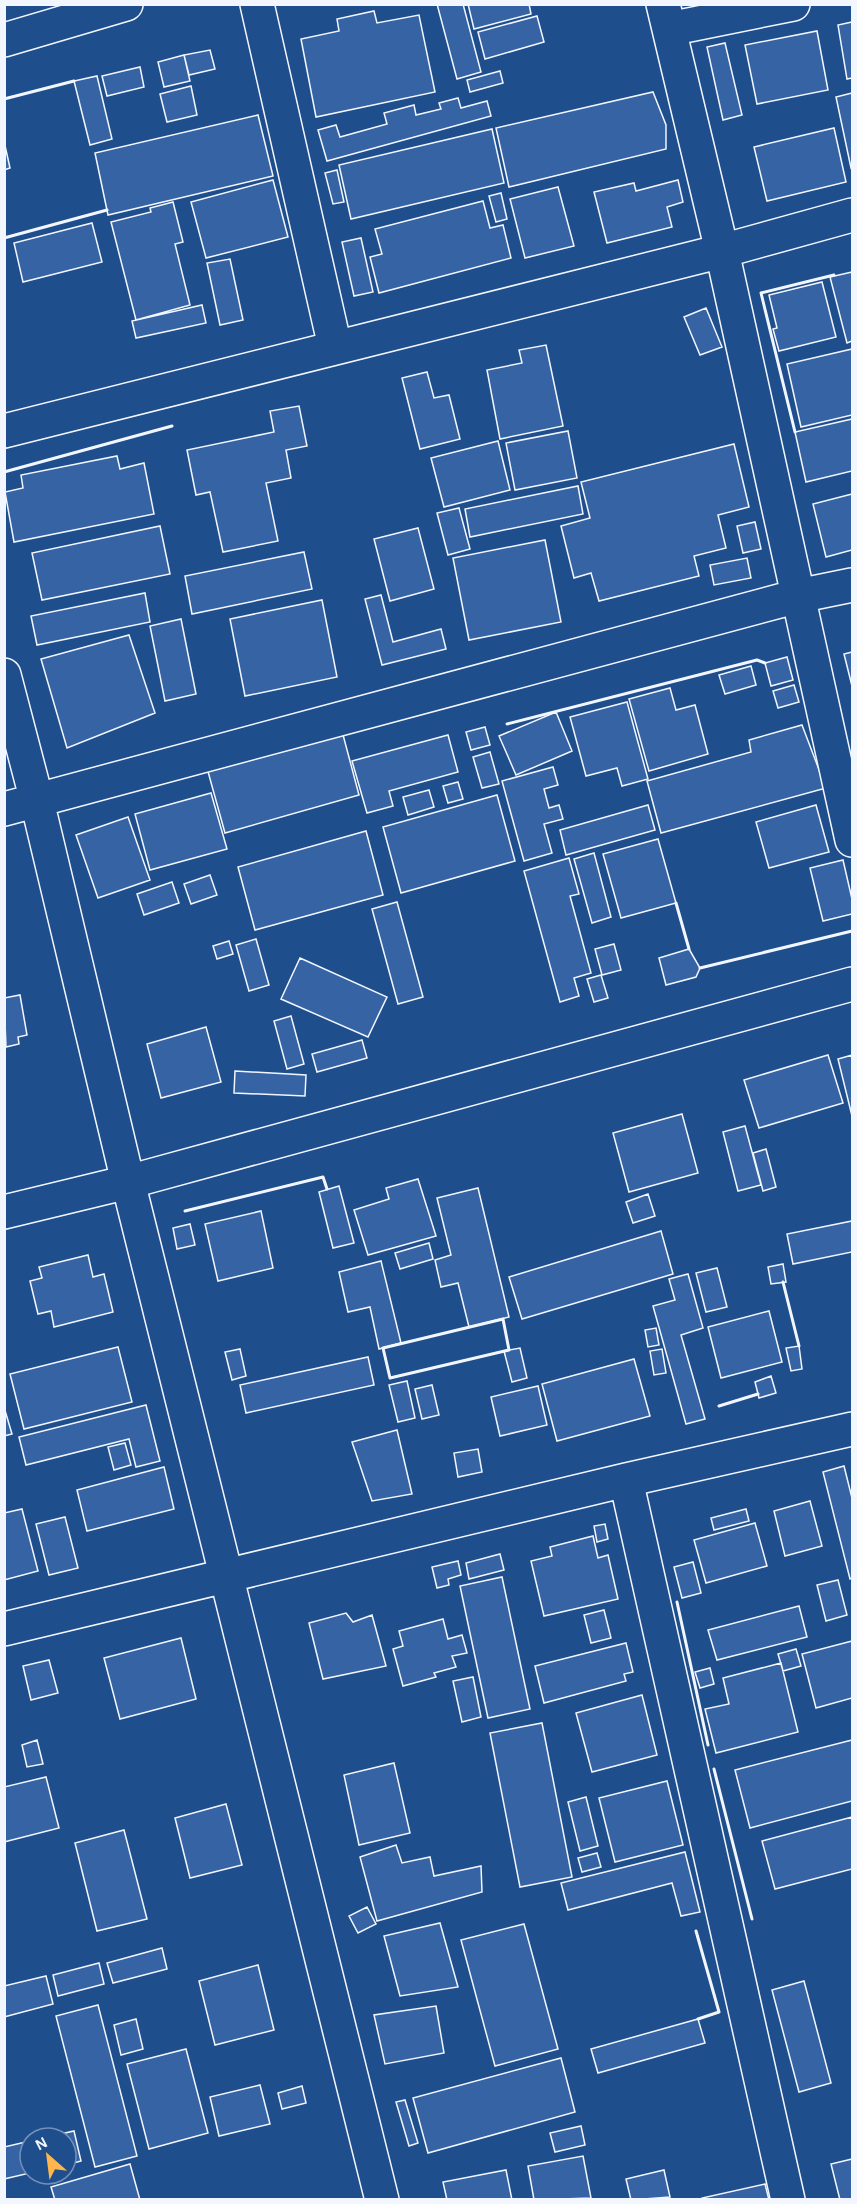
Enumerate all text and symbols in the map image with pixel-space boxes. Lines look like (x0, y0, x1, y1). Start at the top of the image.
north arrow (18, 2126, 78, 2186)
text: N (33, 2134, 50, 2153)

